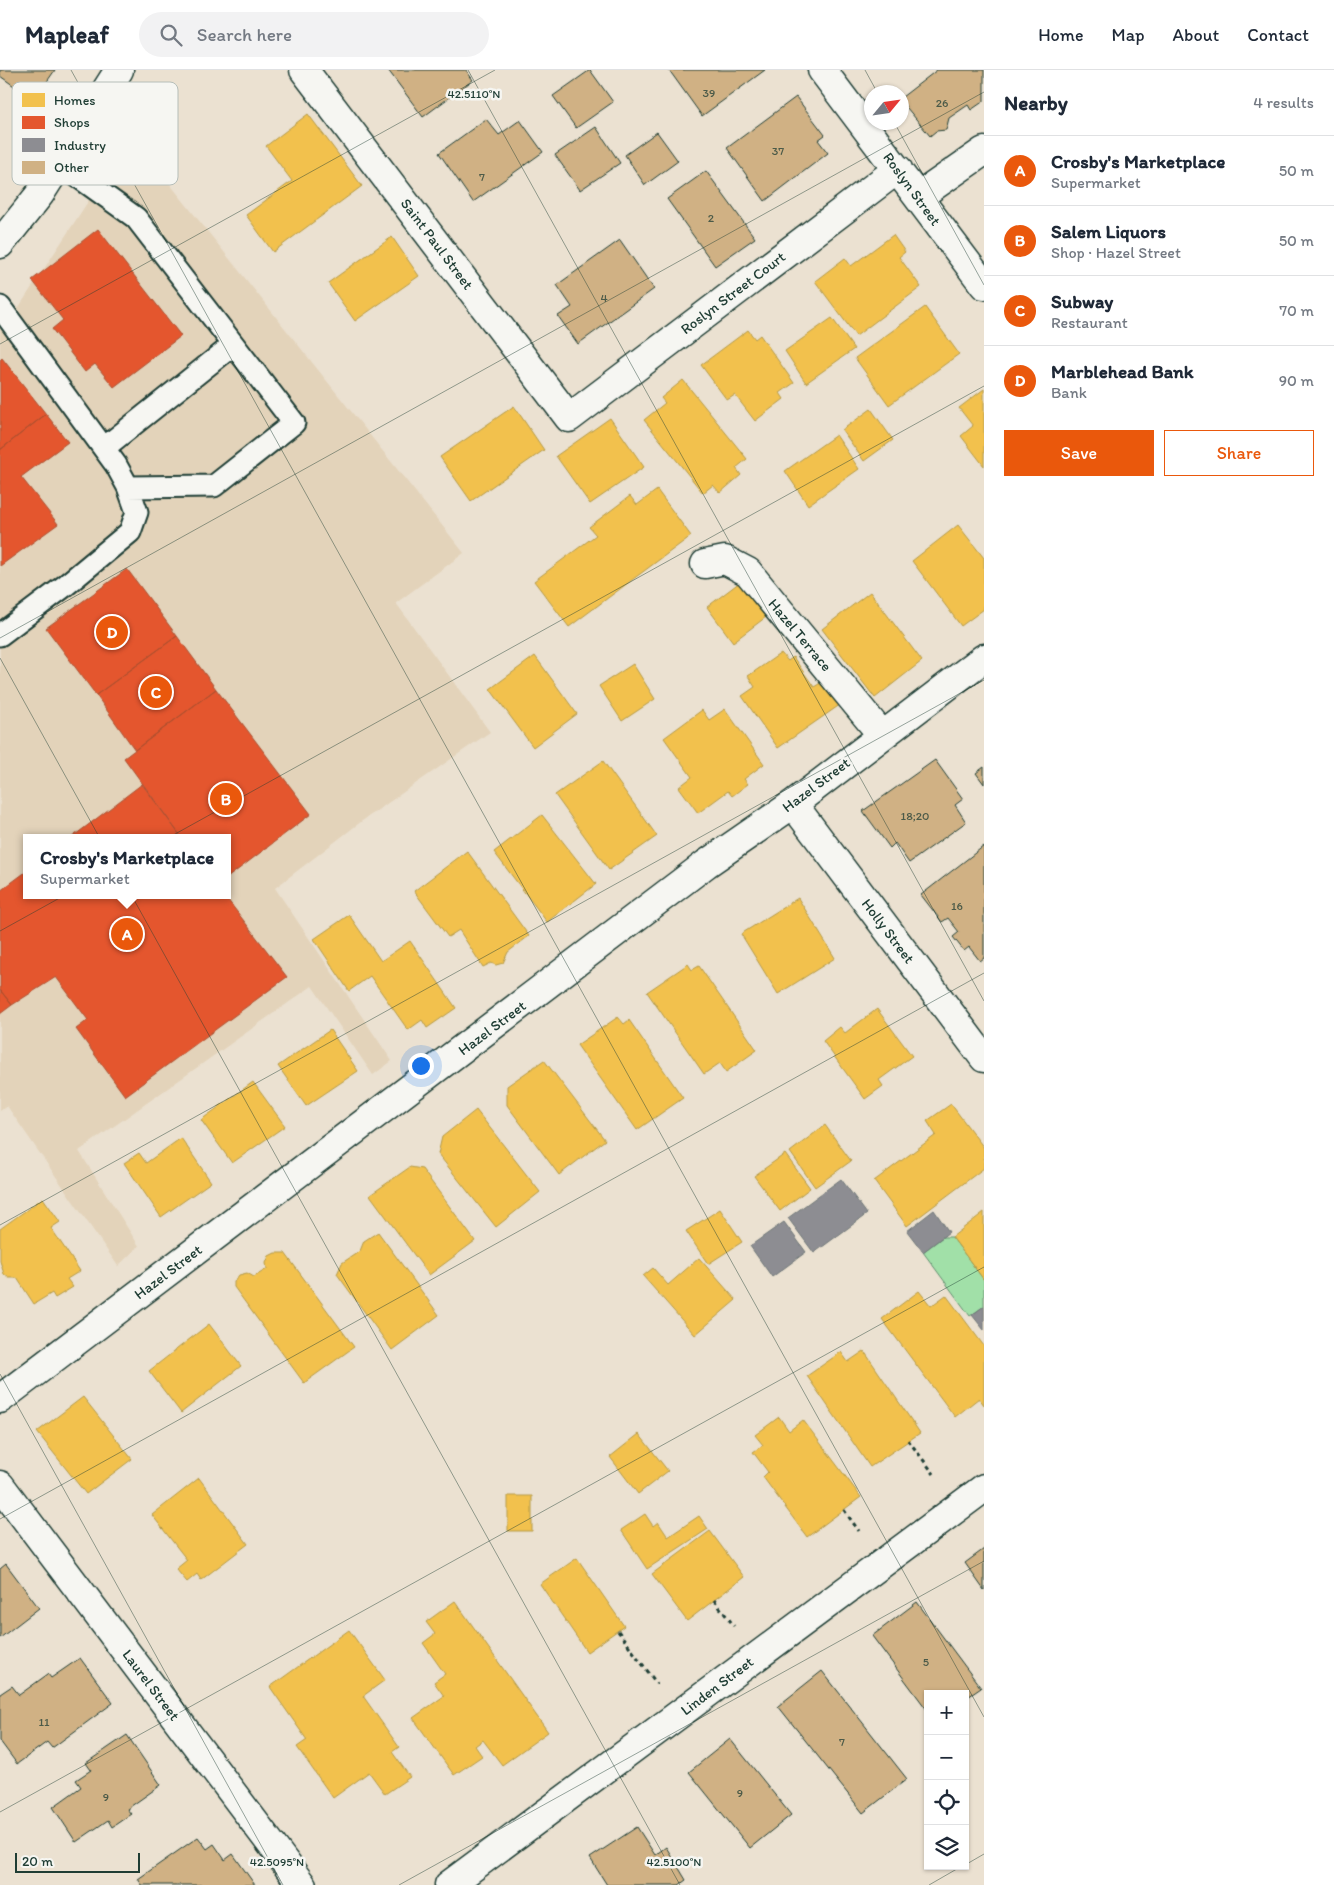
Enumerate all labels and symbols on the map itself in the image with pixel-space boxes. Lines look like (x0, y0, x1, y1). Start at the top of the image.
legend (12, 82, 178, 185)
north arrow (864, 85, 909, 130)
house number: 39 (703, 86, 715, 100)
text: 42.5110°N (448, 87, 500, 101)
text: Homes (54, 92, 96, 109)
house number: 26 (936, 96, 948, 110)
text: Shops (54, 114, 90, 131)
text: Industry (54, 137, 106, 154)
house number: 37 (772, 144, 784, 158)
street label: Roslyn Street (879, 149, 945, 230)
text: Other (54, 159, 89, 176)
house number: 7 (479, 170, 485, 184)
street label: Saint Paul Street (397, 195, 477, 293)
house number: 2 (708, 211, 715, 225)
street label: Roslyn Street Court (677, 247, 789, 338)
house number: 4 (600, 291, 608, 305)
street label: Hazel Terrace (764, 595, 836, 675)
pin: D (96, 613, 128, 651)
pin: C (140, 673, 172, 711)
street label: Hazel Street (779, 754, 854, 816)
pin: B (210, 780, 242, 818)
house number: 18;20 (901, 809, 929, 823)
street label: Holly Street (858, 895, 918, 967)
house number: 16 (951, 899, 963, 913)
pin: A (111, 915, 143, 953)
street label: Hazel Street (455, 997, 530, 1059)
your location (408, 1053, 434, 1079)
street label: Hazel Street (131, 1241, 206, 1303)
street label: Laurel Street (118, 1646, 184, 1724)
street label: Linden Street (677, 1653, 757, 1719)
house number: 5 (923, 1655, 929, 1669)
house number: 11 (38, 1715, 50, 1729)
house number: 7 (839, 1735, 845, 1749)
house number: 9 (737, 1786, 743, 1800)
house number: 9 (103, 1790, 109, 1804)
scale bar (15, 1850, 140, 1873)
text: 42.5095°N (250, 1855, 304, 1869)
text: 42.5100°N (647, 1855, 701, 1869)

